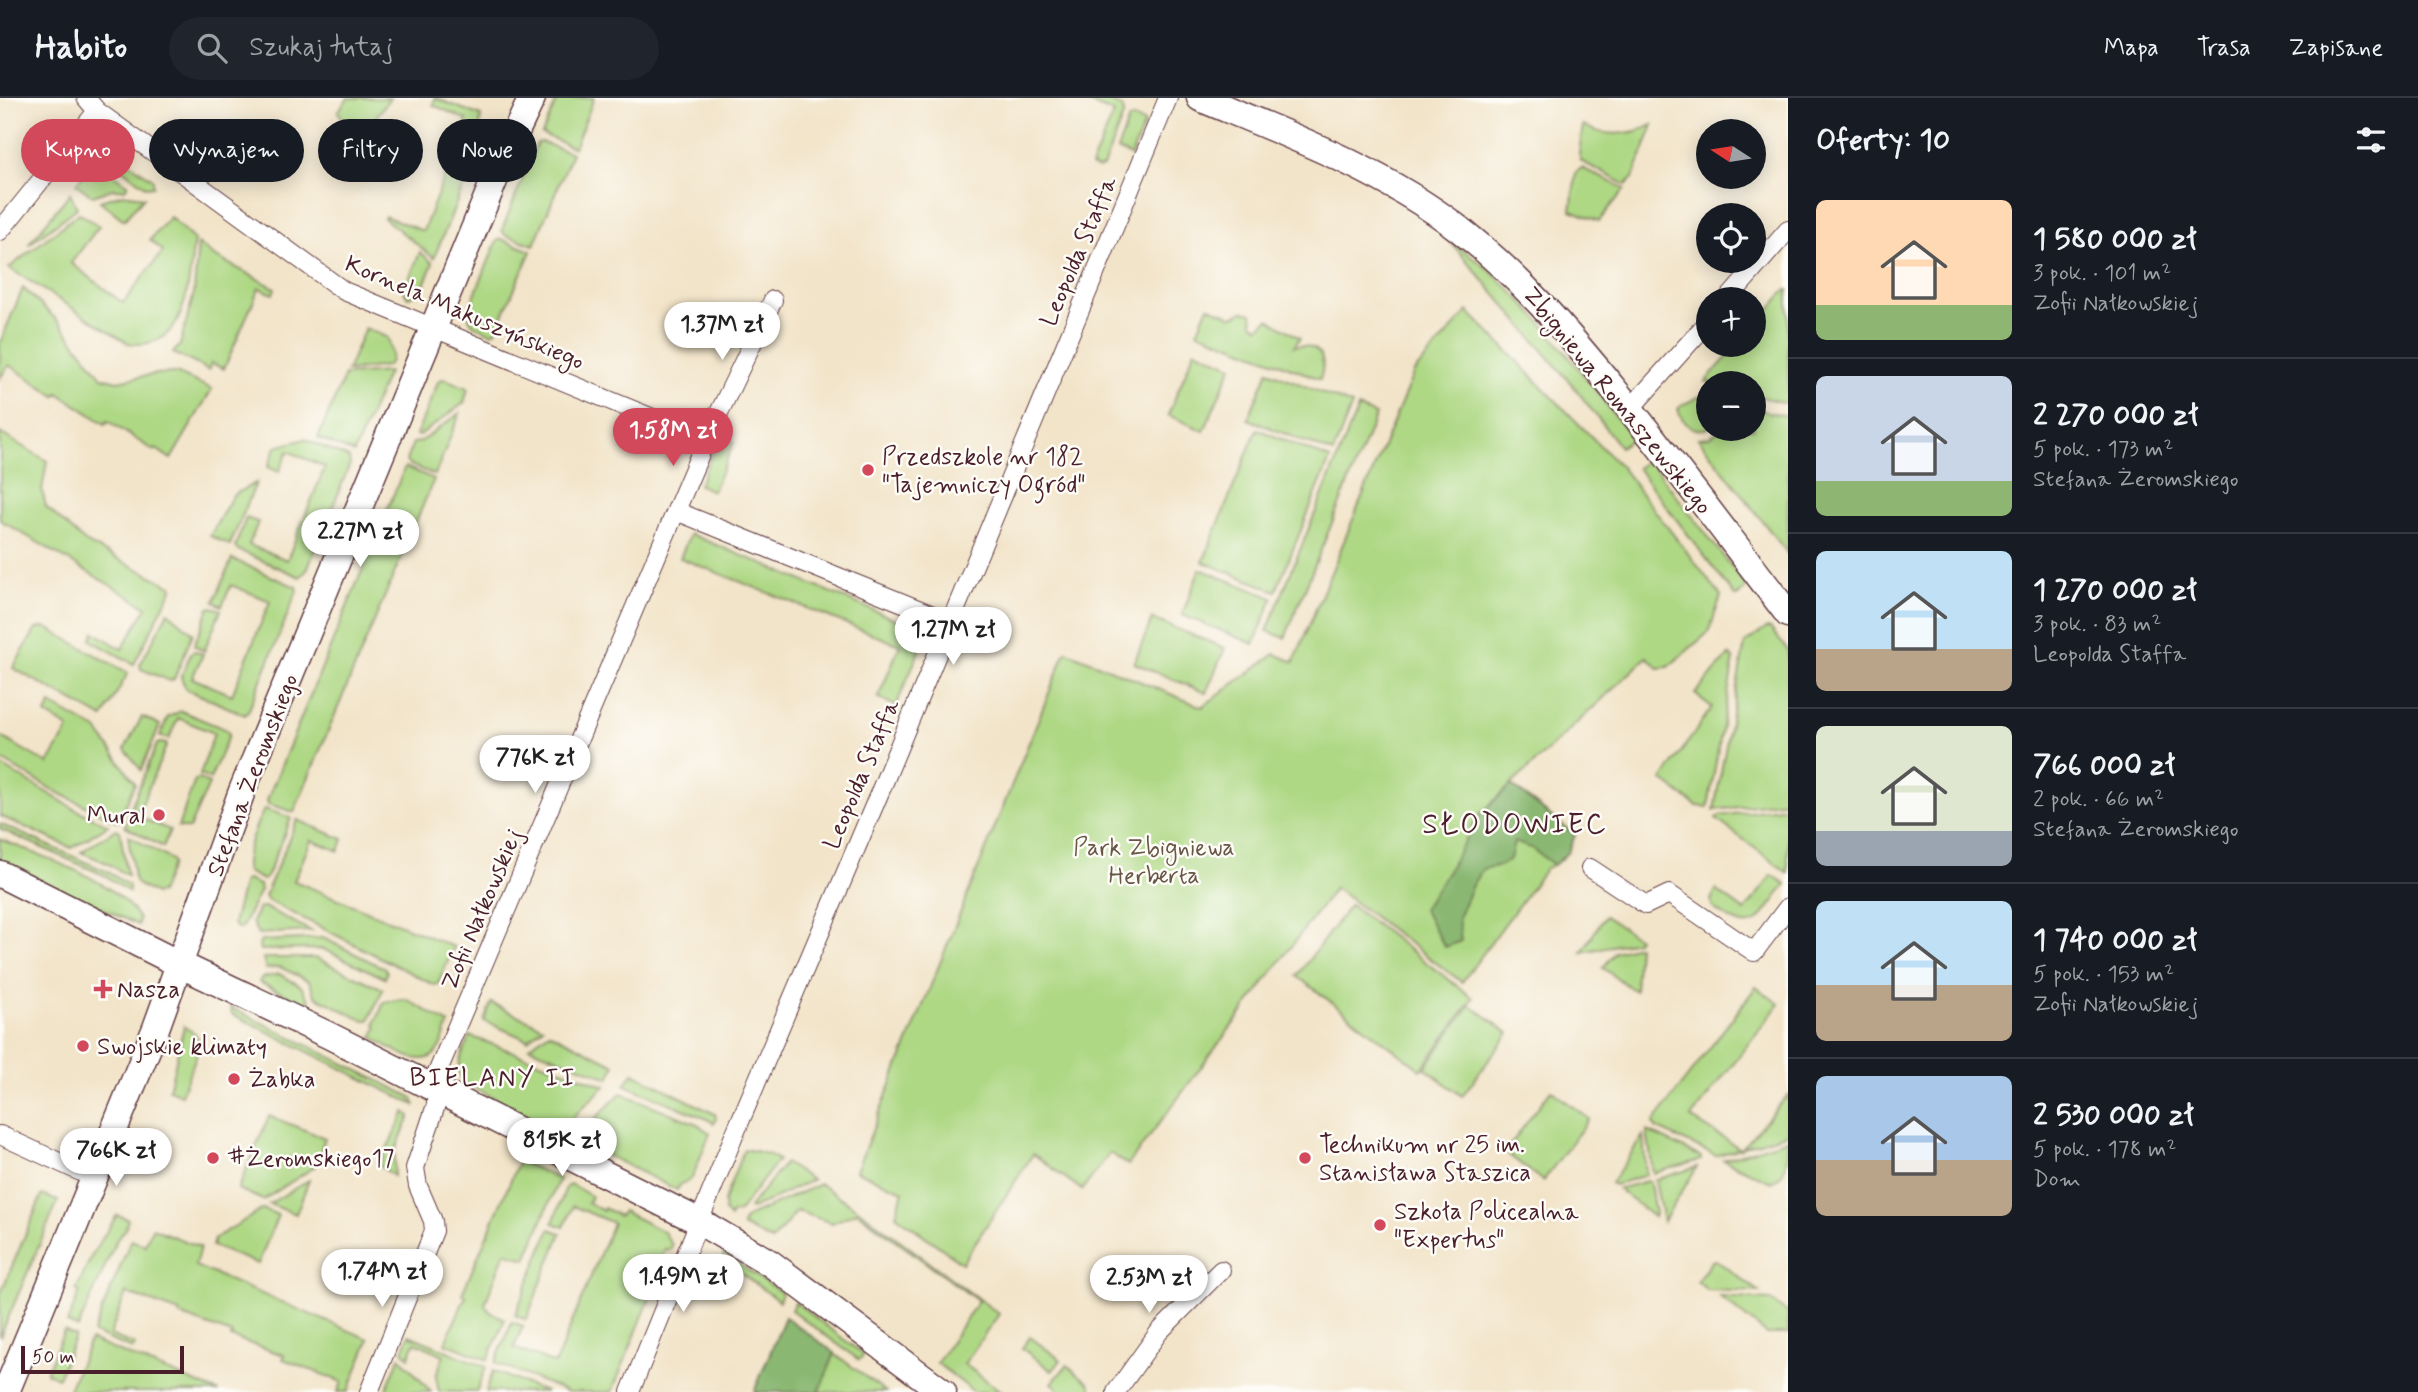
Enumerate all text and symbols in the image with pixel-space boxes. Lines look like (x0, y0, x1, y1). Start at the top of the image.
search box (169, 17, 659, 80)
text: Habito (35, 26, 127, 70)
icon: search (193, 29, 231, 67)
text: Szukaj tutaj (249, 31, 393, 65)
text: Mapa (2104, 33, 2159, 64)
text: Trasa (2197, 33, 2251, 64)
text: Zapisane (2289, 33, 2383, 64)
chip: Kupno (21, 119, 135, 182)
chip: Wynajem (149, 119, 304, 182)
chip: Filtry (318, 119, 423, 182)
chip: Nowe (437, 119, 537, 182)
north arrow (1696, 119, 1766, 189)
map controls (1696, 119, 1766, 441)
text: Oferty: 10 (1816, 121, 1950, 160)
icon: filters (2352, 121, 2390, 159)
street label: Leopolda Staffa (1034, 171, 1125, 331)
button: locate (1696, 203, 1766, 273)
text: 1 580 000 zł (2033, 220, 2197, 259)
icon: home (1872, 228, 1956, 312)
street label: Kornela Makuszyńskiego (339, 249, 589, 380)
text: 3 pok. · 101 m² (2033, 259, 2171, 289)
street label: Zbigniewa Romaszewskiego (1514, 281, 1719, 523)
button: + (1696, 287, 1766, 357)
text: Zofii Nałkowskiej (2033, 289, 2198, 319)
pin: 1.37M zł (650, 302, 794, 362)
text: 1.37M zł (680, 310, 764, 340)
button: − (1696, 371, 1766, 441)
text: 2 270 000 zł (2033, 396, 2198, 435)
icon: home (1872, 404, 1956, 488)
pin: 1.58M zł (601, 408, 745, 468)
text: 1.58M zł (629, 416, 717, 446)
text: 5 pok. · 173 m² (2033, 435, 2173, 465)
place label: Przedszkole nr 182 "Tajemniczy Ogród" (882, 442, 1085, 504)
marker: Przedszkole nr 182 "Tajemniczy Ogród" (860, 462, 876, 478)
text: Stefana Żeromskiego (2033, 465, 2239, 495)
pin: 2.27M zł (288, 510, 432, 569)
text: 2.27M zł (317, 517, 403, 547)
text: 1 270 000 zł (2033, 571, 2197, 610)
icon: home (1872, 579, 1956, 663)
pin: 1.27M zł (881, 608, 1025, 667)
text: 3 pok. · 83 m² (2033, 610, 2162, 640)
text: 1.27M zł (911, 615, 995, 645)
text: Leopolda Staffa (2033, 640, 2186, 670)
street label: Stefana Żeromskiego (200, 670, 306, 881)
street label: Leopolda Staffa (817, 694, 908, 854)
pin: 776K zł (470, 736, 600, 795)
text: 776K zł (495, 743, 575, 773)
text: 766 000 zł (2033, 746, 2175, 785)
icon: home (1872, 754, 1956, 838)
text: 2 pok. · 66 m² (2033, 785, 2164, 815)
place label: Mural (87, 801, 145, 832)
marker: Mural (151, 807, 167, 823)
district label: SŁODOWIEC (1422, 807, 1608, 844)
text: Stefana Żeromskiego (2033, 815, 2239, 845)
street label: Zofii Nałkowskiej (434, 824, 530, 995)
park label: Park Zbigniewa Herberta (1073, 833, 1235, 892)
text: 1 740 000 zł (2033, 921, 2197, 960)
icon: home (1872, 929, 1956, 1013)
text: 5 pok. · 153 m² (2033, 960, 2174, 990)
place label: Nasza (117, 975, 180, 1006)
marker: Nasza (95, 981, 111, 997)
text: Zofii Nałkowskiej (2033, 990, 2198, 1020)
place label: Swojskie klimaty (97, 1032, 267, 1063)
marker: Swojskie klimaty (75, 1038, 91, 1054)
district label: BIELANY II (410, 1062, 576, 1096)
place label: Żabka (248, 1065, 316, 1096)
marker: Żabka (226, 1071, 242, 1087)
text: 2 530 000 zł (2033, 1096, 2194, 1135)
icon: home (1872, 1104, 1956, 1188)
pin: 815K zł (497, 1118, 627, 1178)
text: 815K zł (523, 1126, 601, 1156)
pin: 766K zł (51, 1128, 181, 1188)
place label: Technikum nr 25 im. Stanisława Staszica (1319, 1130, 1531, 1189)
text: 5 pok. · 178 m² (2033, 1135, 2177, 1165)
text: 766K zł (76, 1136, 156, 1166)
place label: #Żeromskiego17 (227, 1144, 394, 1175)
marker: #Żeromskiego17 (205, 1150, 221, 1166)
marker: Technikum nr 25 im. Stanisława Staszica (1297, 1150, 1313, 1166)
text: Dom (2033, 1165, 2081, 1195)
place label: Szkoła Policealna "Expertus" (1394, 1197, 1579, 1256)
marker: Szkoła Policealna "Expertus" (1372, 1217, 1388, 1233)
pin: 1.74M zł (310, 1250, 454, 1309)
pin: 1.49M zł (611, 1254, 755, 1314)
pin: 2.53M zł (1077, 1256, 1221, 1315)
text: 1.74M zł (337, 1257, 427, 1287)
text: 1.49M zł (639, 1262, 727, 1292)
text: 2.53M zł (1106, 1263, 1192, 1293)
scale bar (21, 1343, 184, 1375)
text: 50 m (32, 1345, 75, 1370)

